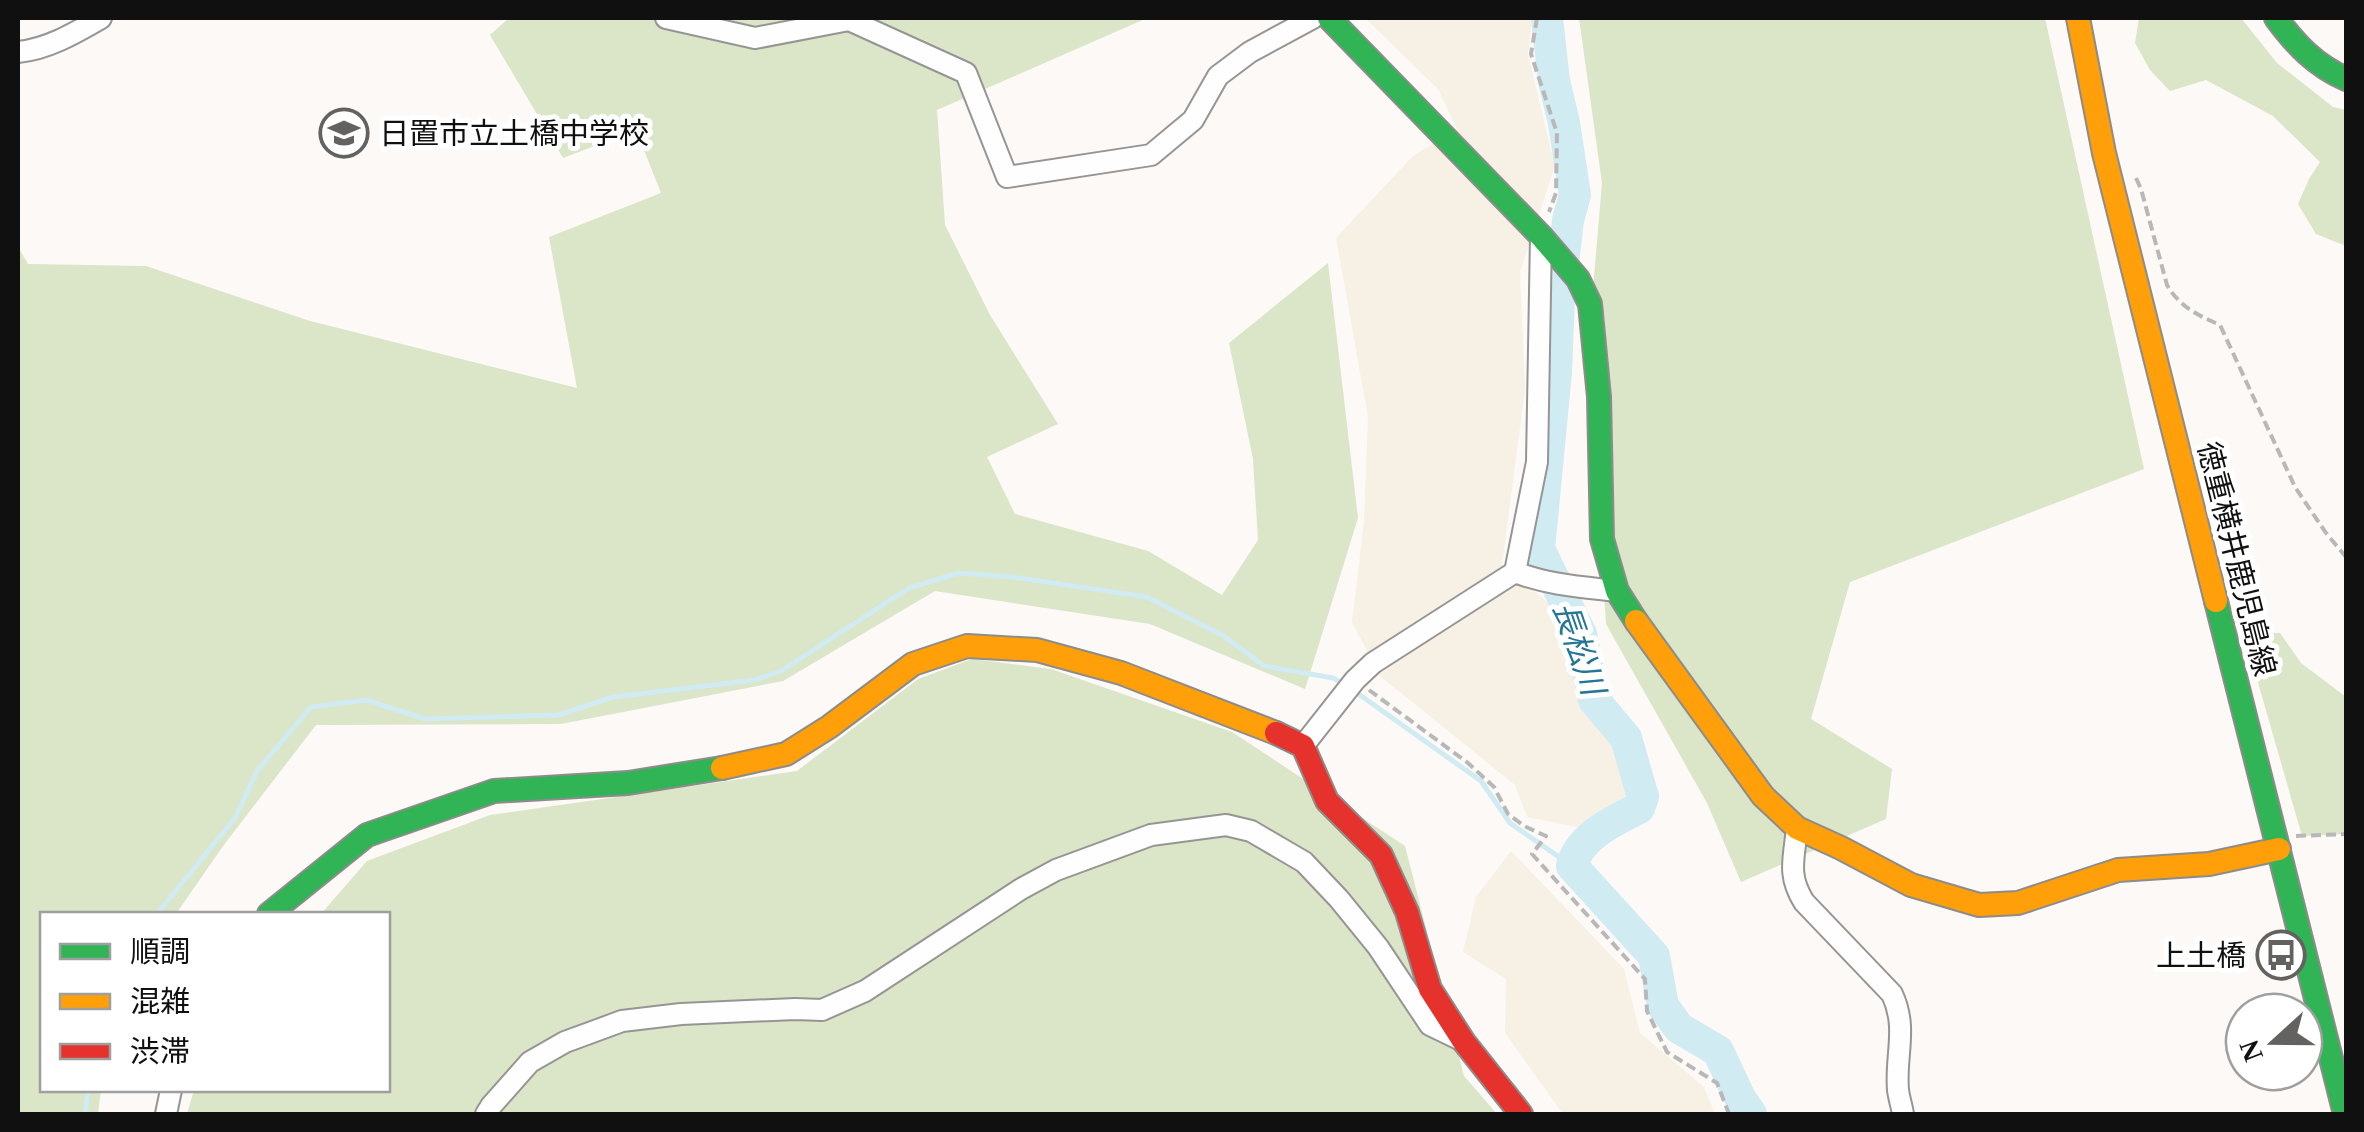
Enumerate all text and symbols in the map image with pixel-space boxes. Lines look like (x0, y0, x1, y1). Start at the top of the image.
school or university icon: 日置市立土橋中学校 (318, 107, 370, 159)
place label: 日置市立土橋中学校 (379, 117, 649, 150)
street label: 徳重横井鹿児島線 (2192, 439, 2282, 679)
water label: 長松川 (1546, 597, 1613, 702)
legend (40, 912, 390, 1092)
bus stop icon: 上土橋 (2255, 929, 2307, 981)
text: 順調 (130, 935, 190, 968)
place label: 上土橋 (2156, 939, 2246, 972)
text: 混雑 (130, 985, 190, 1018)
north arrow (2224, 992, 2324, 1092)
text: 渋滞 (130, 1035, 190, 1068)
text: N (2233, 1036, 2269, 1066)

